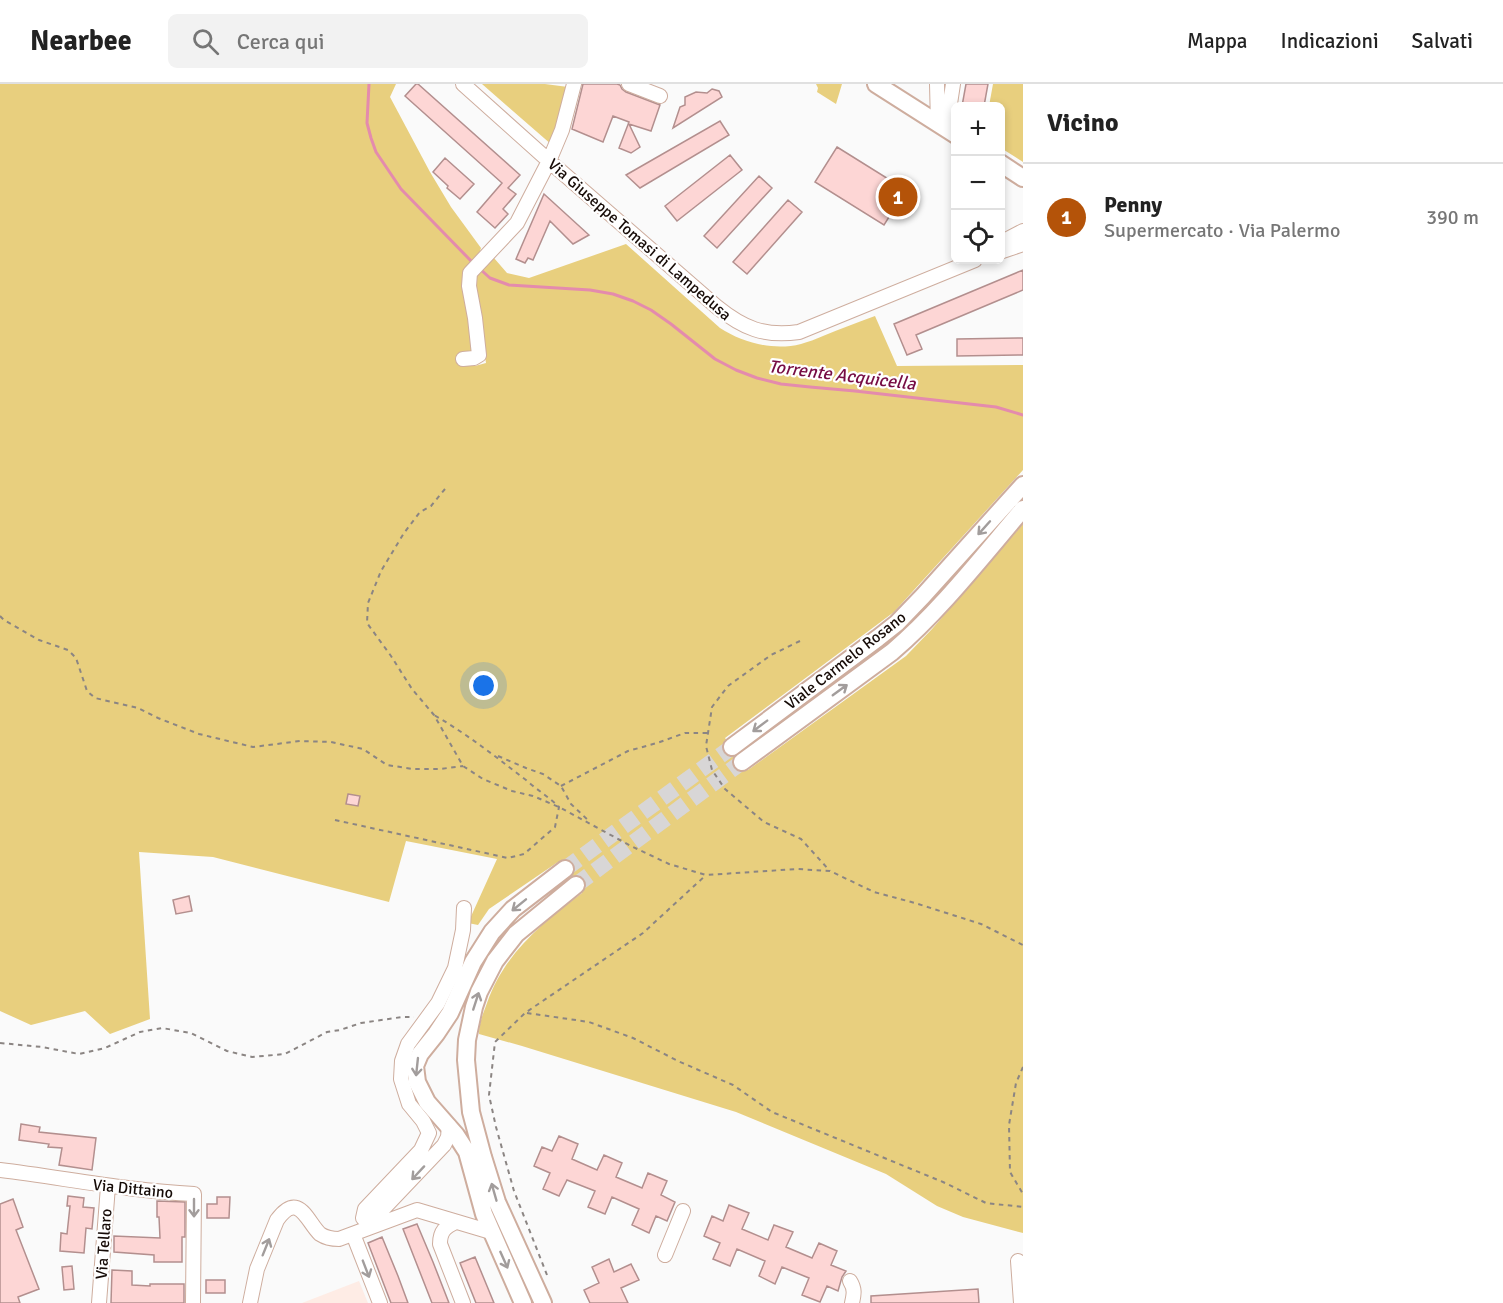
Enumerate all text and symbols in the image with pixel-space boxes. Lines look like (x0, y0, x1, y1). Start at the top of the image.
search box (168, 14, 588, 68)
text: Nearbee (30, 24, 132, 58)
icon: search (189, 25, 222, 58)
text: Cerca qui (237, 28, 324, 55)
text: Mappa (1187, 28, 1248, 54)
text: Indicazioni (1281, 28, 1379, 54)
text: Salvati (1412, 28, 1473, 54)
map controls (951, 102, 1005, 264)
button: + (951, 102, 1005, 156)
text: Vicino (1047, 107, 1119, 139)
street label: Via Giuseppe Tomasi di Lampedusa (543, 155, 735, 325)
button: − (951, 156, 1005, 210)
pin: 1 (878, 174, 918, 220)
text: Penny (1104, 191, 1162, 218)
text: 1 (1061, 205, 1072, 230)
text: 390 m (1426, 205, 1479, 230)
button: locate (951, 210, 1005, 264)
text: Supermercato · Via Palermo (1104, 218, 1340, 243)
water label: Torrente Acquicella (767, 355, 918, 395)
one-way arrow (977, 520, 991, 535)
street label: Viale Carmelo Rosano (781, 607, 910, 714)
your location (469, 671, 498, 700)
one-way arrow (832, 684, 848, 697)
one-way arrow (753, 720, 769, 732)
one-way arrow (511, 898, 527, 911)
one-way arrow (471, 992, 482, 1011)
one-way arrow (411, 1057, 422, 1077)
one-way arrow (411, 1165, 425, 1180)
street label: Via Dittaino (92, 1175, 174, 1203)
one-way arrow (488, 1183, 499, 1202)
one-way arrow (188, 1197, 200, 1217)
street label: Via Tellaro (92, 1208, 116, 1280)
one-way arrow (261, 1238, 272, 1257)
one-way arrow (498, 1250, 510, 1268)
one-way arrow (361, 1259, 372, 1277)

